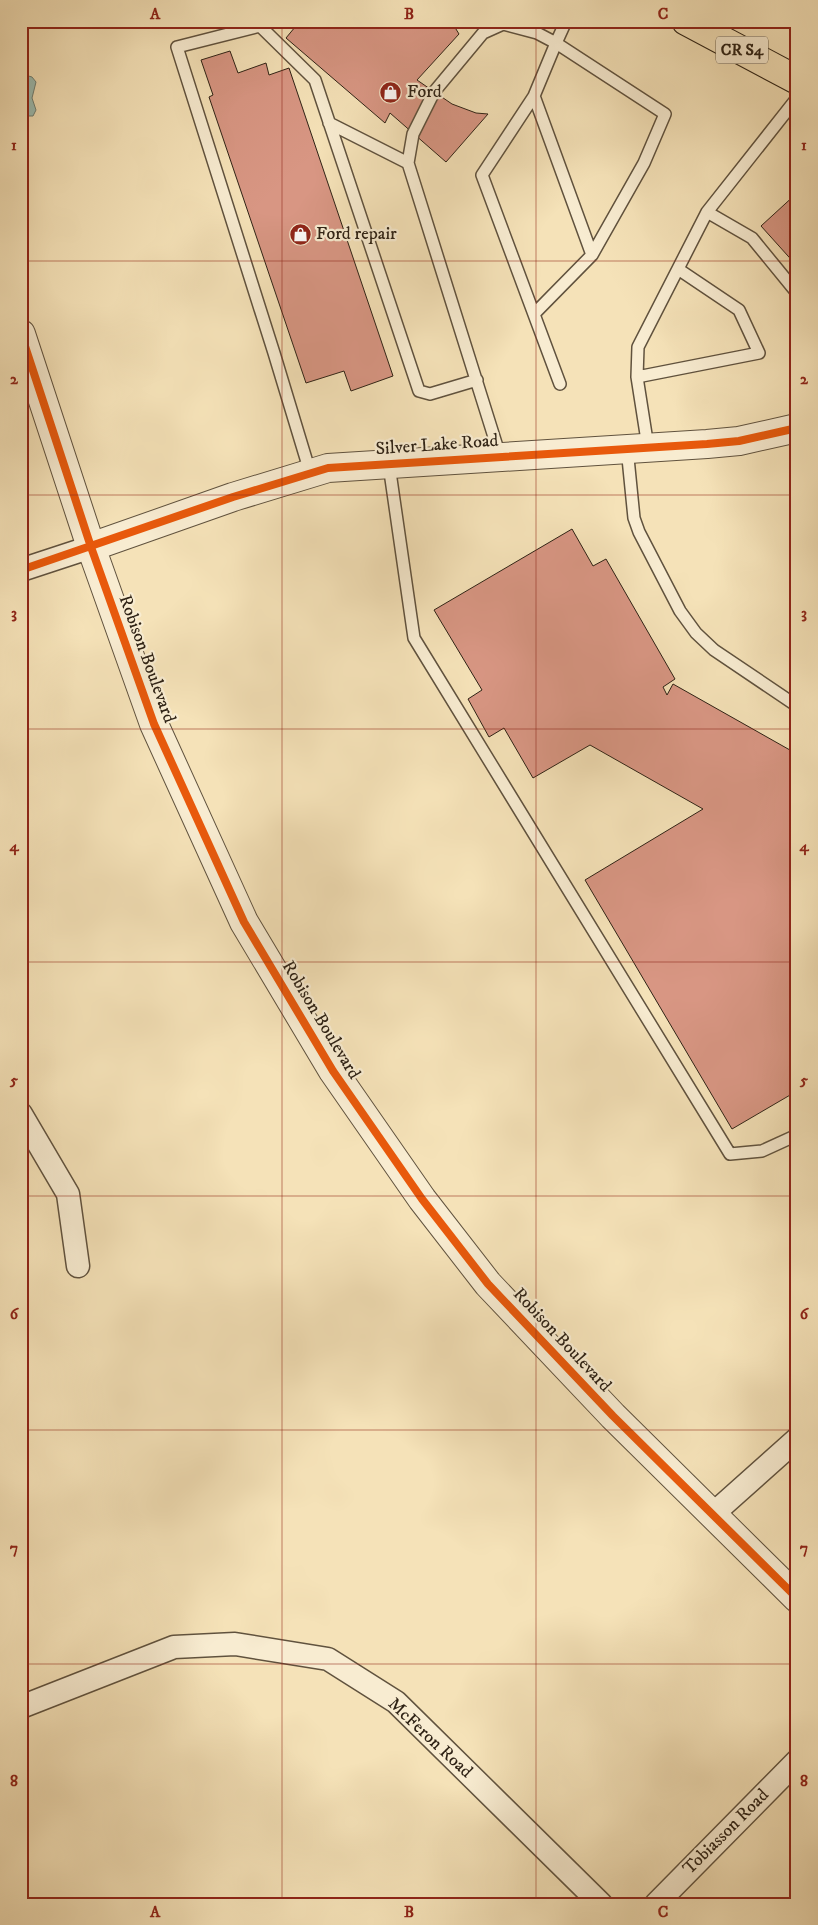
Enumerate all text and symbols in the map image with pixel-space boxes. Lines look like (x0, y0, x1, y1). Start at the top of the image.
text: A (149, 4, 161, 24)
text: B (404, 4, 414, 24)
text: C (658, 4, 668, 24)
road number: CR S4 (716, 36, 768, 64)
shop icon: Ford (379, 80, 403, 104)
place label: Ford (407, 81, 442, 103)
text: 1 (11, 135, 17, 155)
text: 1 (801, 135, 807, 155)
shop icon: Ford repair (288, 222, 312, 246)
place label: Ford repair (316, 223, 397, 245)
text: 2 (10, 369, 19, 389)
text: 2 (800, 369, 809, 389)
street label: Silver Lake Road (375, 430, 499, 460)
street label: Robison Boulevard (114, 592, 180, 726)
text: 3 (11, 603, 17, 623)
text: 3 (801, 603, 807, 623)
text: 4 (8, 836, 19, 856)
text: 4 (798, 836, 809, 856)
street label: Robison Boulevard (277, 957, 365, 1083)
text: 5 (9, 1070, 18, 1090)
text: 5 (799, 1070, 808, 1090)
street label: Robison Boulevard (508, 1283, 616, 1397)
text: 6 (10, 1304, 20, 1324)
text: 6 (800, 1304, 810, 1324)
text: 7 (10, 1538, 18, 1558)
text: 7 (800, 1538, 808, 1558)
street label: McFeron Road (383, 1693, 477, 1783)
text: 8 (10, 1771, 18, 1791)
text: 8 (800, 1771, 808, 1791)
street label: Tobiasson Road (678, 1784, 774, 1880)
text: A (149, 1902, 161, 1922)
text: B (404, 1902, 414, 1922)
text: C (658, 1902, 668, 1922)

